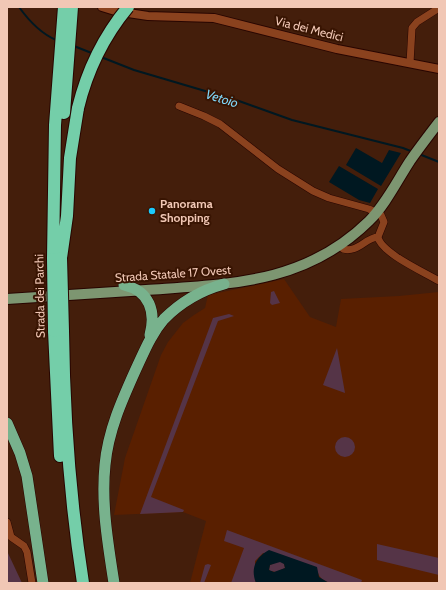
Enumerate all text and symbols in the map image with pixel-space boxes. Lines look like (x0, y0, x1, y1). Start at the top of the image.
street label: Via dei Medici (273, 13, 345, 44)
water label: Vetoio (204, 85, 241, 111)
place label: Panorama Shopping (160, 196, 213, 225)
marker: Panorama Shopping (147, 206, 157, 216)
street label: Strada dei Parchi (31, 254, 48, 338)
street label: Strada Statale 17 Ovest (114, 262, 231, 285)

